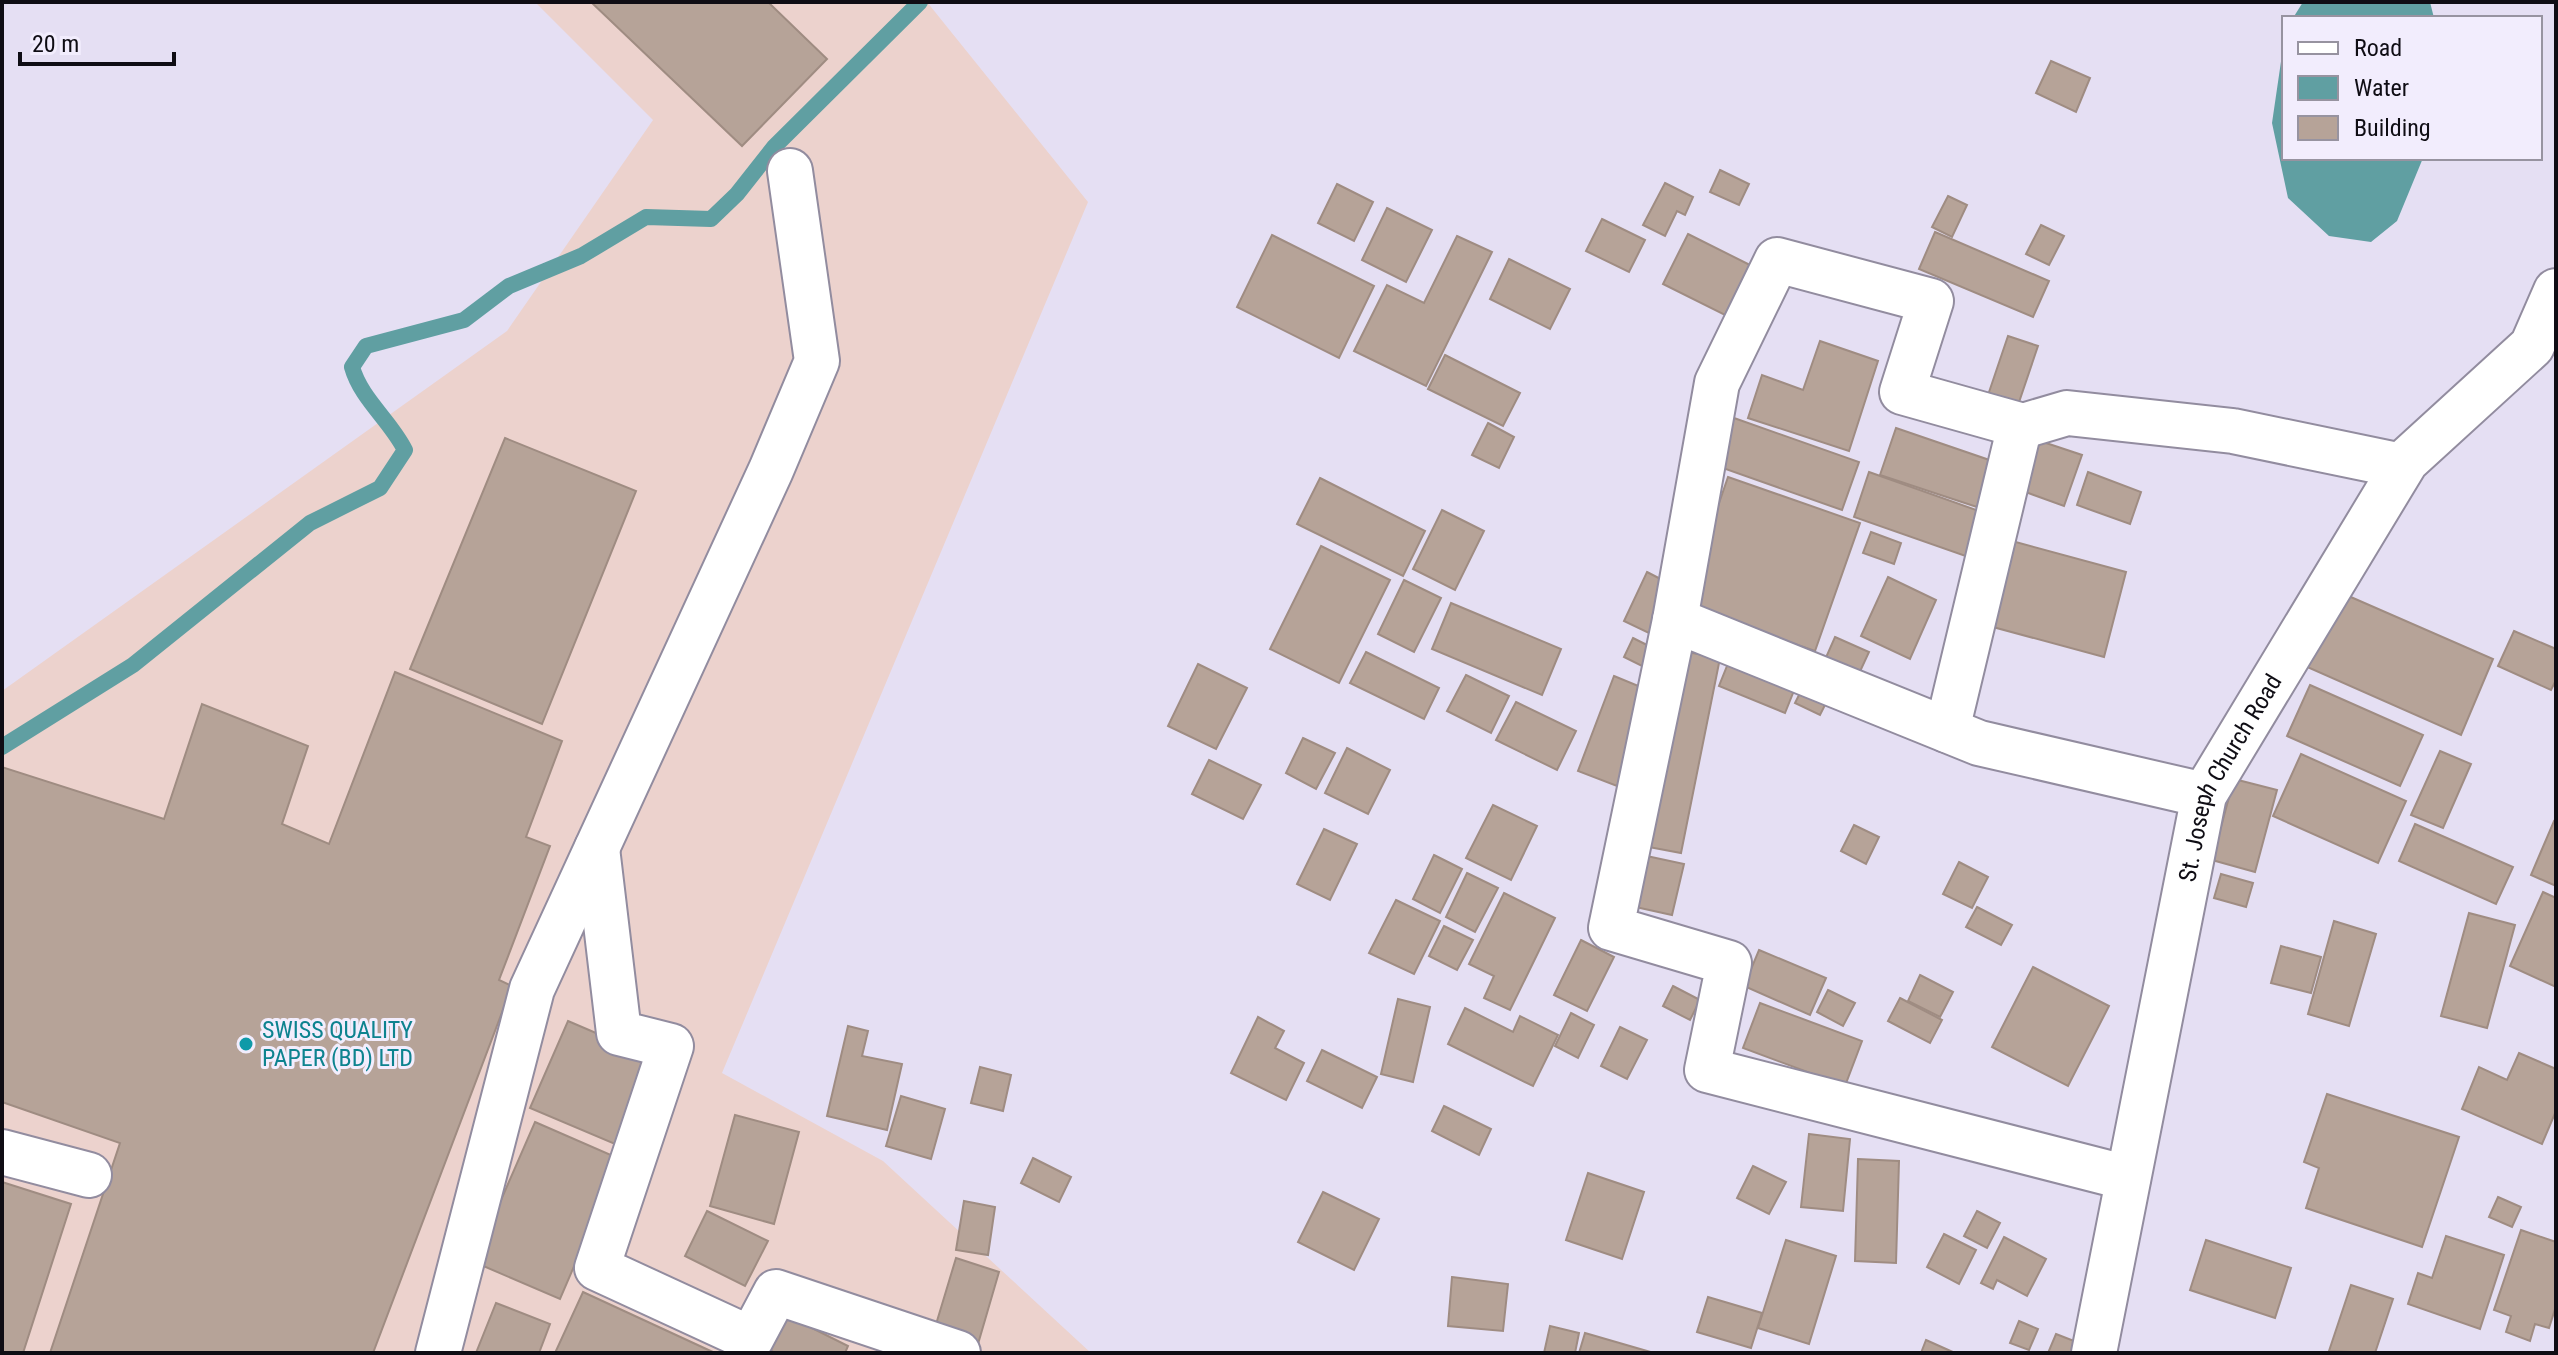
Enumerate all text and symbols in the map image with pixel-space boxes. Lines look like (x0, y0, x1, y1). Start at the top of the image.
scale bar (20, 16, 174, 66)
legend (2282, 16, 2542, 160)
text: 20 m (32, 30, 79, 58)
text: Road (2354, 34, 2402, 62)
text: Water (2354, 74, 2409, 102)
text: Building (2354, 114, 2431, 142)
street label: St. Joseph Church Road (2173, 669, 2288, 884)
place label: SWISS QUALITY PAPER (BD) LTD (262, 1016, 413, 1072)
marker: SWISS QUALITY PAPER (BD) LTD (237, 1035, 255, 1053)

